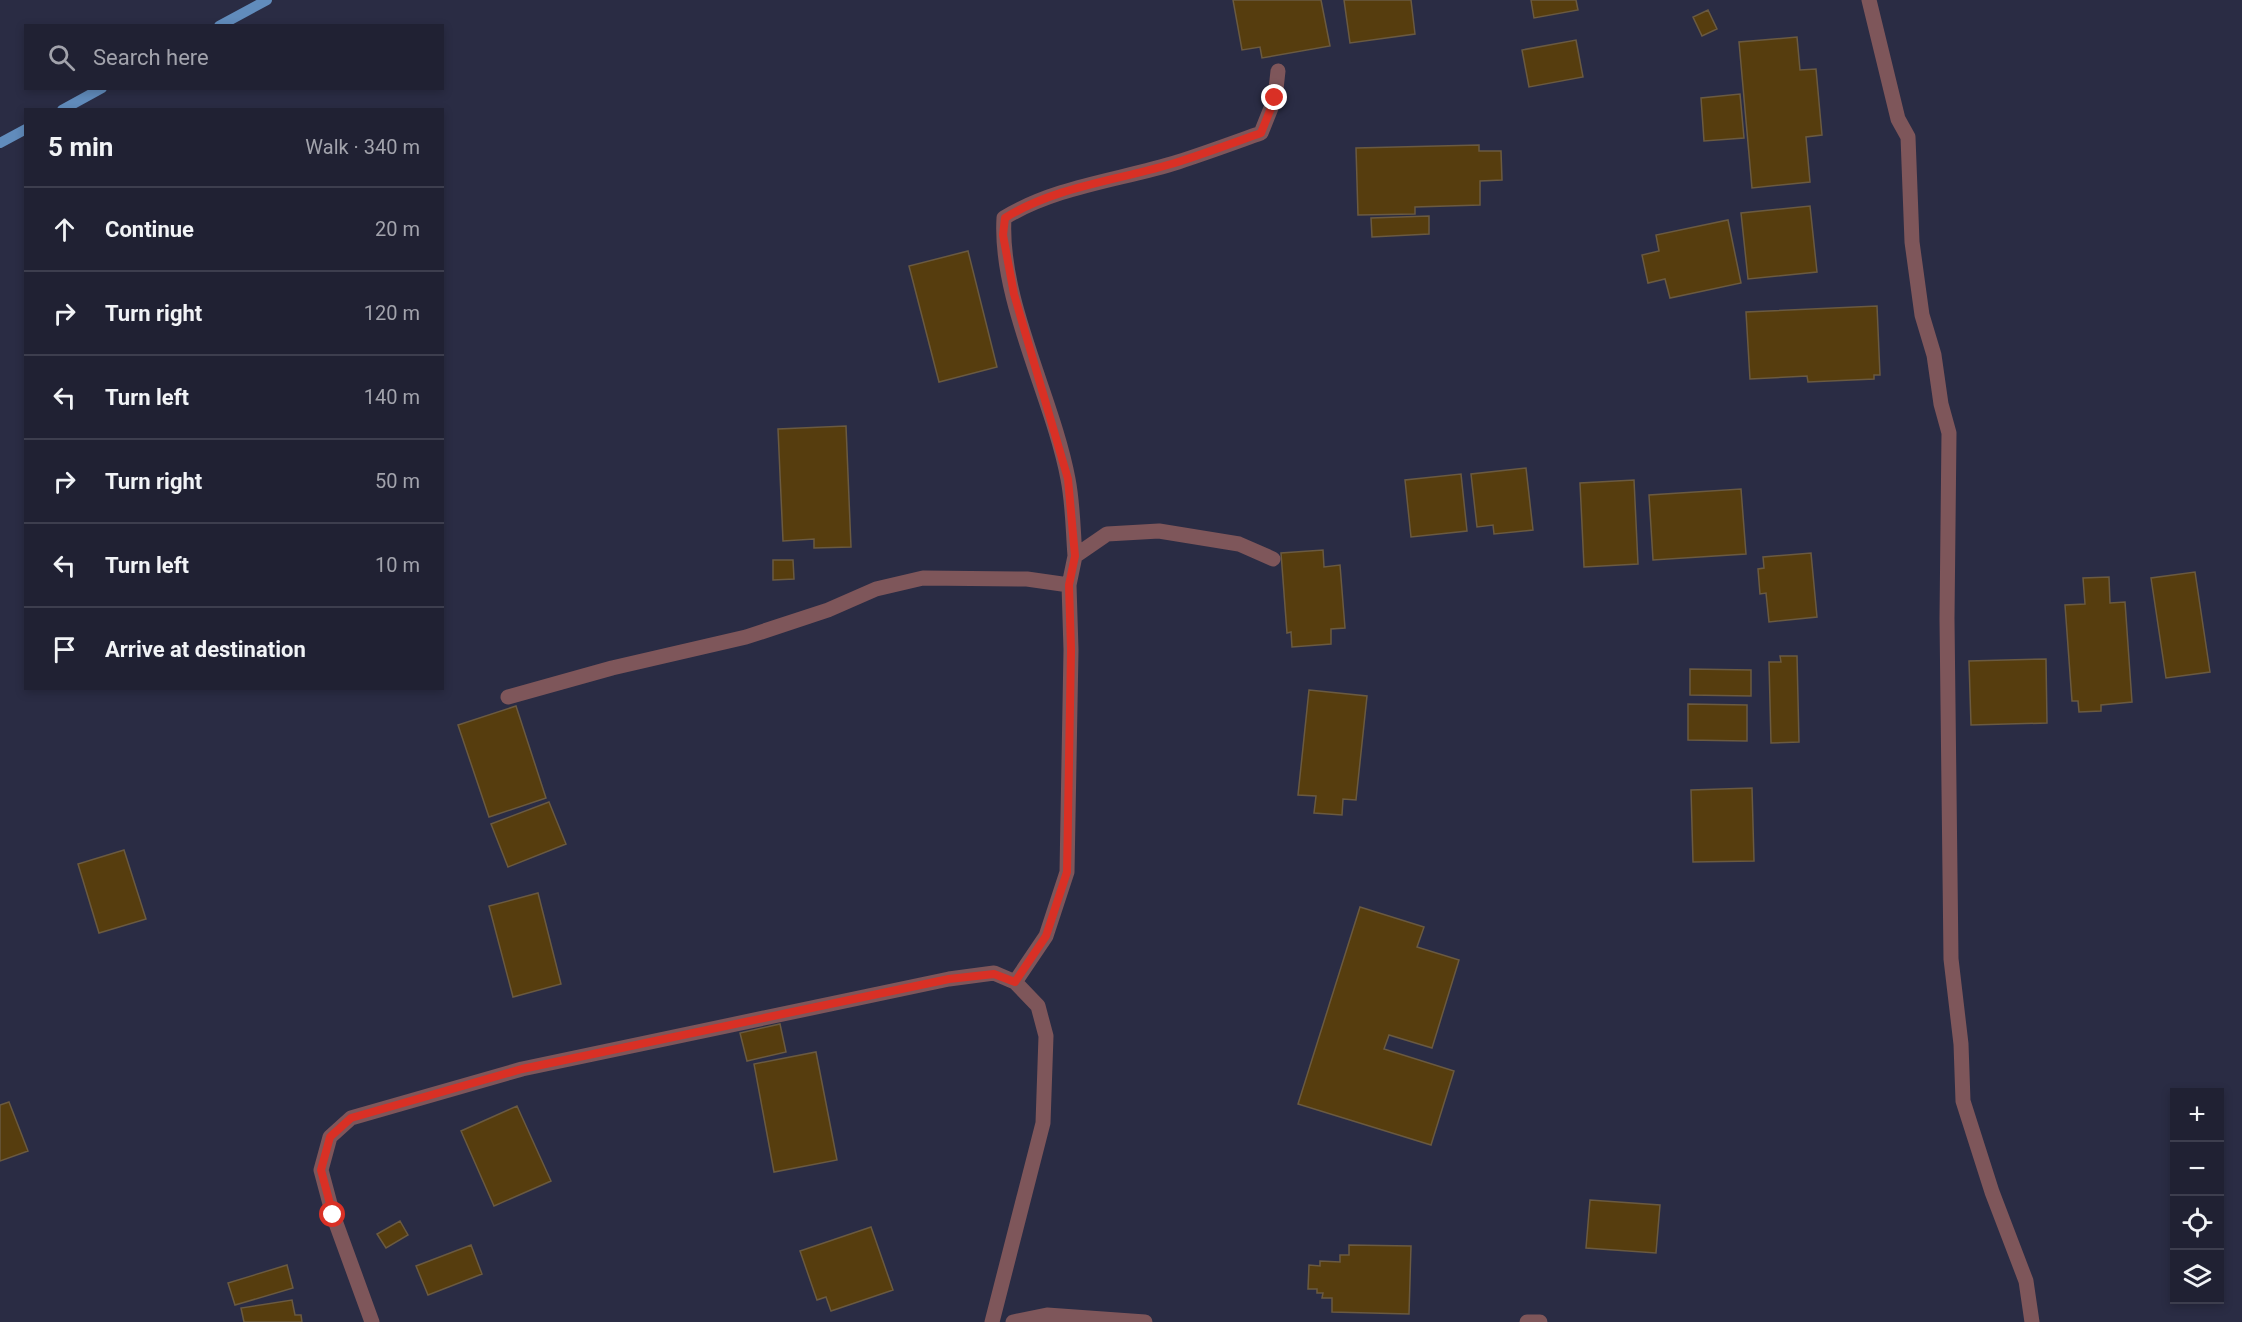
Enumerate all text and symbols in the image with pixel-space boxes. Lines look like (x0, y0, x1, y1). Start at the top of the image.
search box (24, 24, 444, 90)
icon: search (45, 41, 78, 74)
text: Search here (93, 45, 209, 70)
route end (1261, 84, 1287, 110)
text: 5 min (48, 132, 113, 162)
text: Walk · 340 m (305, 135, 420, 159)
icon: ahead (48, 213, 81, 246)
text: Continue (105, 217, 194, 242)
text: 20 m (375, 217, 420, 241)
icon: right (48, 297, 81, 330)
text: Turn right (105, 301, 202, 326)
text: 120 m (364, 301, 420, 325)
icon: left (48, 381, 81, 414)
text: Turn left (105, 385, 189, 410)
text: 140 m (364, 385, 420, 409)
icon: right (48, 465, 81, 498)
text: Turn right (105, 469, 202, 494)
text: 50 m (375, 469, 420, 493)
icon: left (48, 549, 81, 582)
text: Turn left (105, 553, 189, 578)
text: 10 m (375, 553, 420, 577)
icon: arrive (48, 633, 81, 666)
text: Arrive at destination (105, 637, 306, 662)
map controls (2170, 1088, 2224, 1304)
button: + (2170, 1088, 2224, 1142)
button: − (2170, 1142, 2224, 1196)
button: locate (2170, 1196, 2224, 1250)
route start (319, 1201, 345, 1227)
button: layers (2170, 1250, 2224, 1304)

